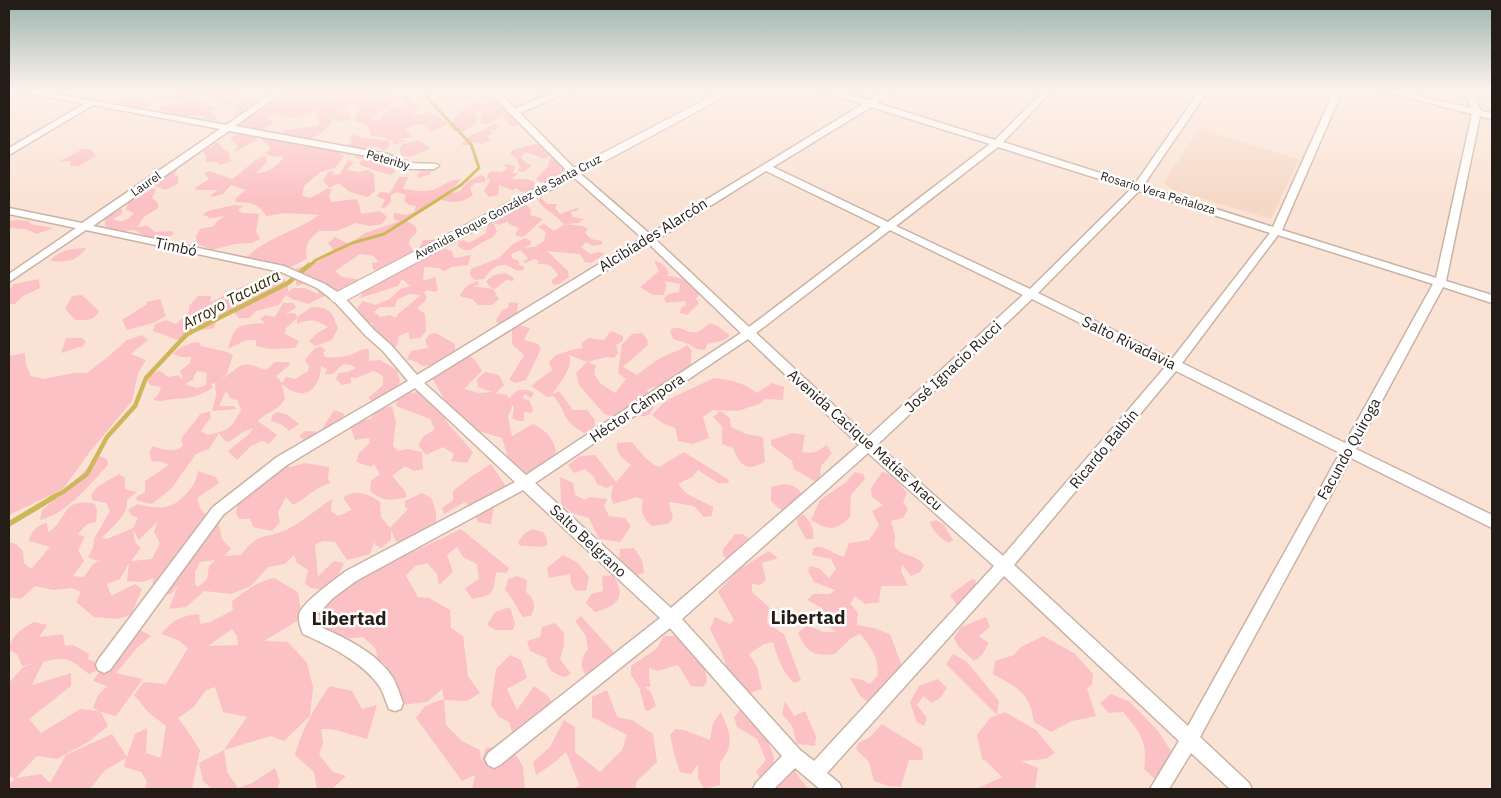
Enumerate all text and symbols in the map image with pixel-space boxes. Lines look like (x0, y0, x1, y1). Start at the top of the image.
street label: Peteriby (365, 146, 412, 173)
street label: Avenida Roque González de Santa Cruz (412, 151, 604, 262)
street label: Laurel (128, 168, 164, 199)
street label: Rosario Vera Peñaloza (1099, 168, 1218, 217)
street label: Alcibíades Alarcón (595, 193, 711, 276)
street label: Timbó (153, 233, 199, 260)
water label: Arroyo Tacuara (178, 265, 284, 334)
street label: Salto Rivadavia (1079, 312, 1179, 373)
street label: José Ignacio Rucci (900, 317, 1005, 416)
street label: Avenida Cacique Matías Aracu (784, 365, 947, 514)
street label: Héctor Cámpora (586, 369, 688, 446)
street label: Facundo Quiroga (1313, 394, 1384, 503)
street label: Ricardo Balbín (1065, 405, 1142, 492)
street label: Salto Belgrano (546, 500, 631, 581)
district label: Libertad (770, 605, 846, 629)
district label: Libertad (311, 606, 387, 630)

